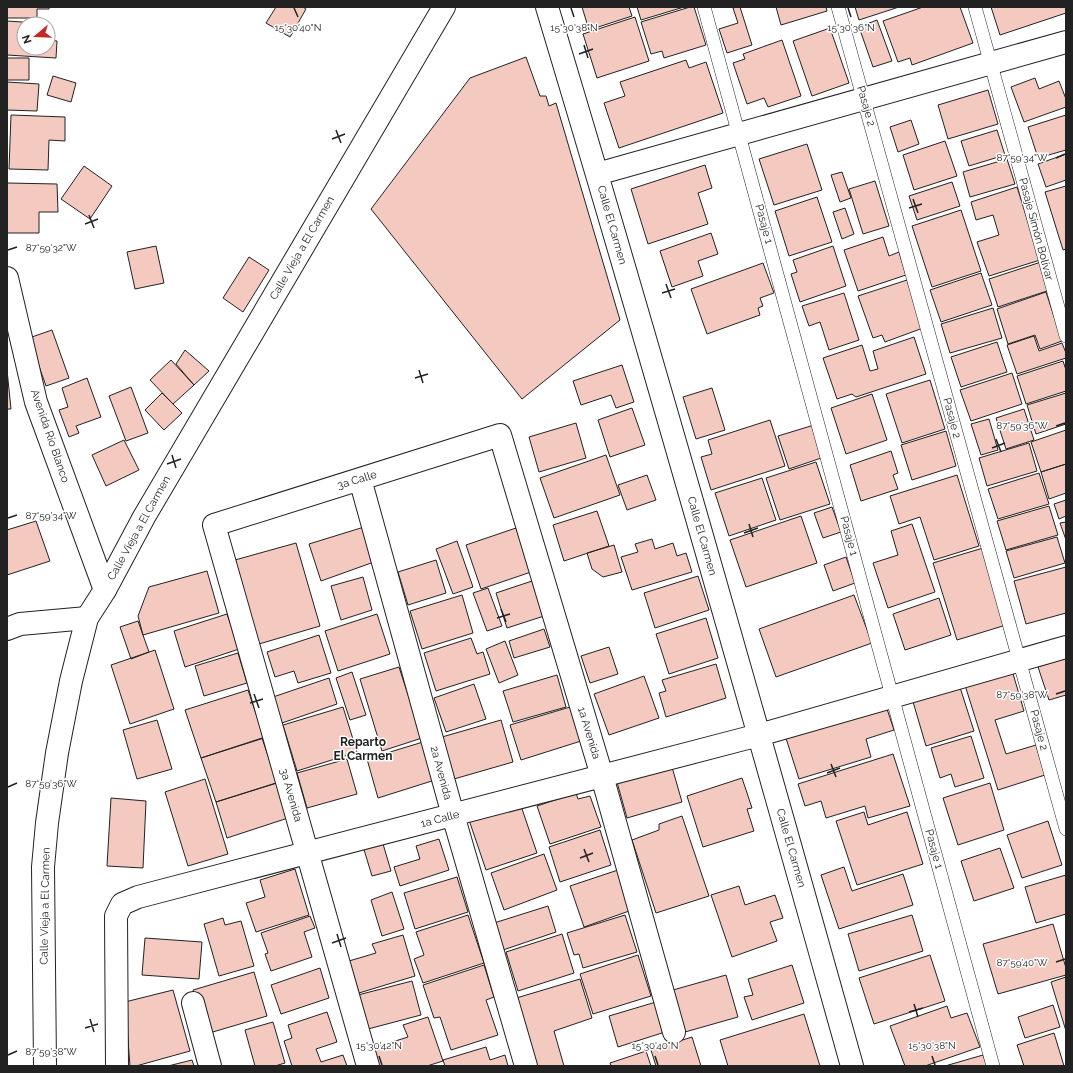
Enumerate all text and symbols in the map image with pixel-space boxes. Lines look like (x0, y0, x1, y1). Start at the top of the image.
north arrow (16, 16, 56, 56)
text: 15°30'40"N (274, 22, 322, 33)
text: 15°30'38"N (550, 22, 598, 33)
text: 15°30'36"N (827, 22, 875, 33)
text: N (20, 33, 35, 45)
street label: Pasaje 2 (854, 84, 878, 128)
text: 87°59'34"W (997, 152, 1048, 163)
street label: Pasaje Simón Bolívar (1016, 176, 1056, 282)
street label: Calle El Carmen (595, 184, 629, 266)
street label: Calle Vieja a El Carmen (267, 194, 337, 302)
street label: Pasaje 1 (752, 203, 776, 246)
text: 87°59'32"W (26, 242, 77, 253)
street label: Avenida Río Blanco (28, 388, 72, 485)
street label: Pasaje 2 (940, 396, 964, 440)
text: 87°59'36"W (996, 420, 1048, 431)
street label: 3a Calle (336, 468, 379, 492)
street label: Calle Vieja a El Carmen (105, 474, 173, 582)
street label: Calle El Carmen (685, 495, 719, 577)
text: 87°59'34"W (26, 510, 77, 521)
street label: Pasaje 1 (837, 515, 861, 558)
text: 87°59'38"W (996, 689, 1048, 700)
street label: 1a Avenida (575, 705, 603, 761)
street label: Pasaje 2 (1027, 708, 1051, 752)
district label: Reparto El Carmen (334, 735, 392, 763)
street label: 2a Avenida (428, 745, 454, 801)
street label: 3a Avenida (277, 767, 305, 823)
text: 87°59'36"W (25, 778, 77, 789)
street label: 1a Calle (419, 807, 461, 830)
street label: Calle El Carmen (774, 807, 808, 889)
street label: Pasaje 1 (922, 828, 946, 871)
street label: Calle Vieja a El Carmen (37, 847, 53, 965)
text: 87°59'40"W (996, 957, 1048, 968)
text: 15°30'42"N (356, 1040, 402, 1051)
text: 15°30'40"N (631, 1040, 679, 1051)
text: 15°30'38"N (908, 1040, 956, 1051)
text: 87°59'38"W (25, 1046, 77, 1057)

